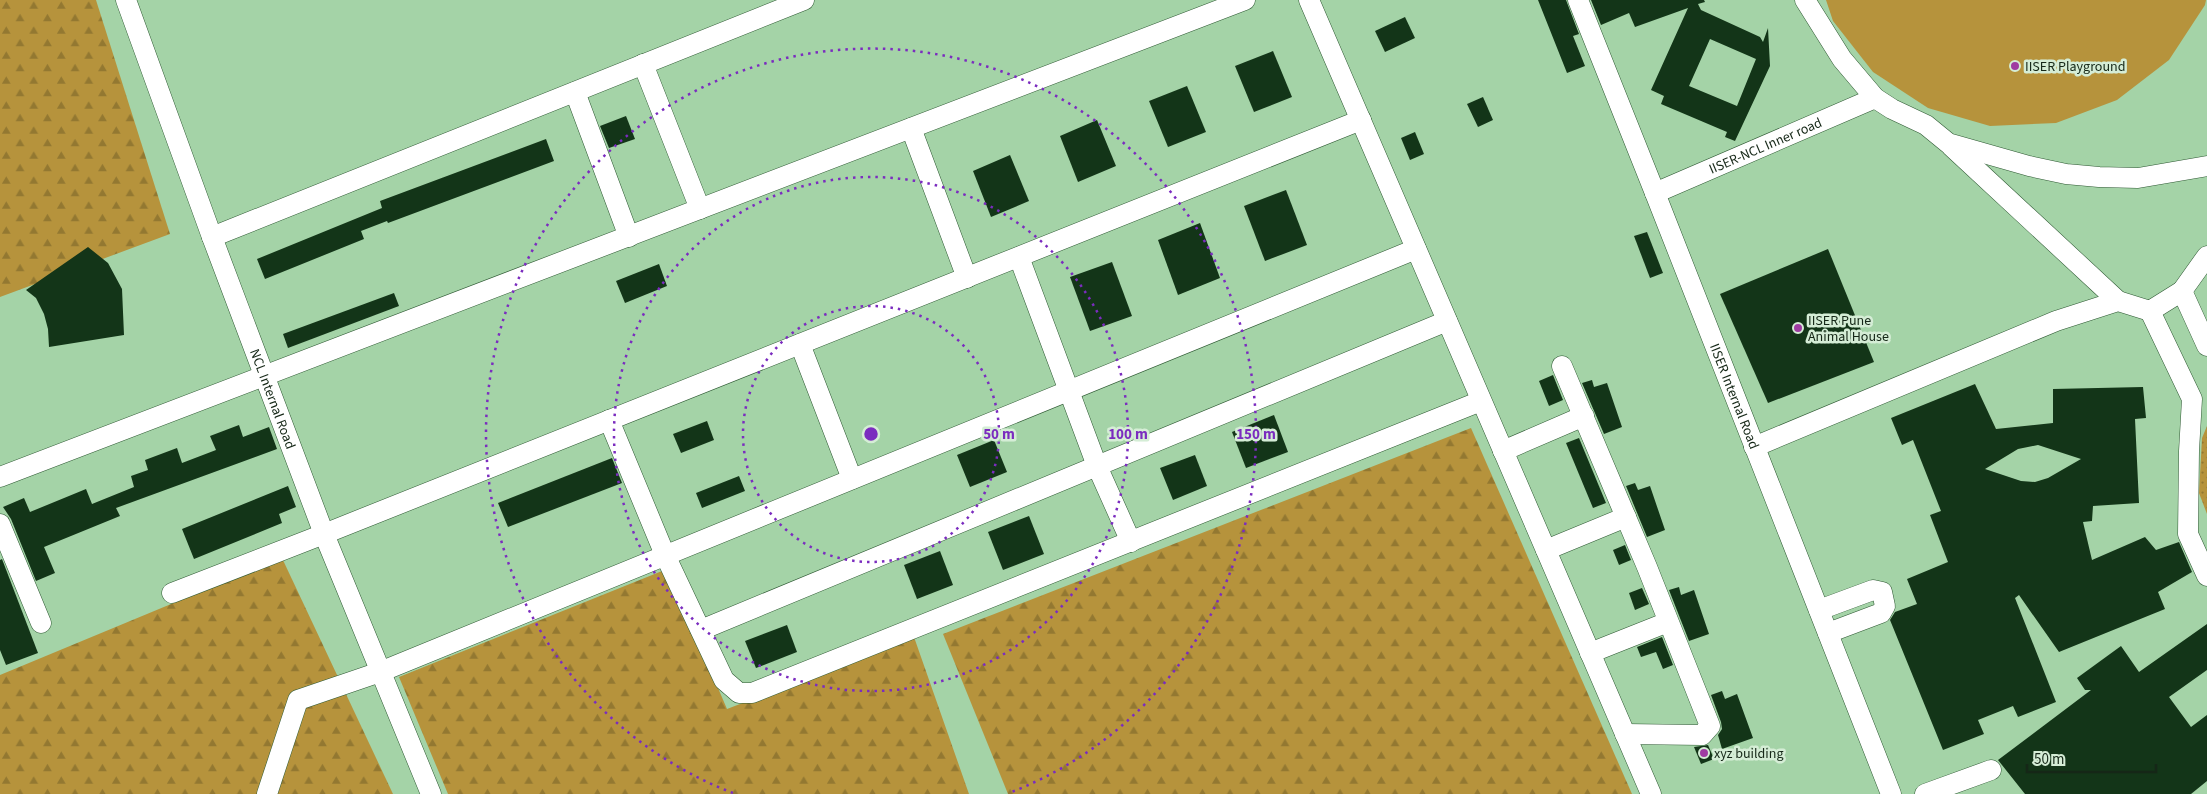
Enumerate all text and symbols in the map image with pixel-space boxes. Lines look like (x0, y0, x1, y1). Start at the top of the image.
place label: IISER Playground (2025, 57, 2125, 77)
marker: IISER Playground (2009, 60, 2021, 72)
street label: IISER-NCL Inner road (1706, 113, 1825, 180)
place label: IISER Pune Animal House (1808, 311, 1889, 347)
marker: IISER Pune Animal House (1792, 322, 1804, 334)
street label: IISER Internal Road (1704, 341, 1764, 452)
street label: NCL Internal Road (244, 346, 300, 452)
text: 50 m (983, 424, 1015, 445)
text: 100 m (1108, 424, 1148, 445)
text: 150 m (1236, 424, 1276, 445)
centre of rings (862, 425, 880, 443)
scale bar (2027, 742, 2156, 774)
place label: xyz building (1714, 744, 1784, 764)
marker: xyz building (1698, 747, 1710, 759)
text: 50 m (2034, 749, 2064, 770)

